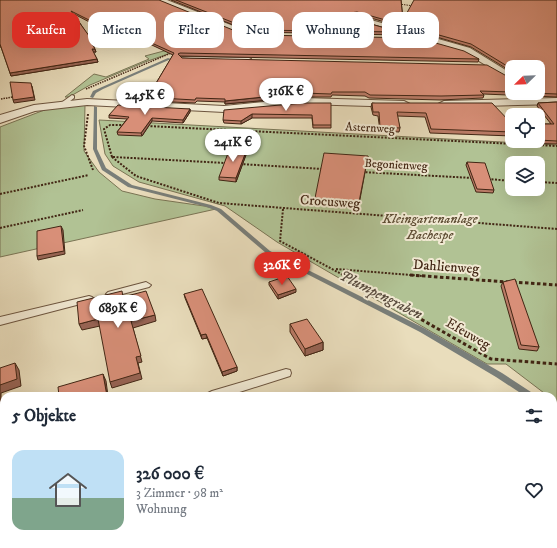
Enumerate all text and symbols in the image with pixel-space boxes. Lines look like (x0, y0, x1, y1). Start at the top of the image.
chip: Kaufen (12, 12, 80, 48)
chip: Mieten (88, 12, 156, 48)
chip: Filter (164, 12, 224, 48)
chip: Neu (232, 12, 284, 48)
chip: Wohnung (292, 12, 374, 48)
chip: Haus (382, 12, 439, 48)
north arrow (505, 60, 545, 100)
map controls (505, 60, 545, 196)
pin: 316K € (253, 78, 319, 112)
pin: 245K € (112, 82, 178, 116)
text: 316K € (268, 83, 304, 99)
text: 245K € (125, 87, 165, 103)
button: locate (505, 108, 545, 148)
street label: Asternweg (345, 119, 395, 137)
pin: 241K € (200, 129, 266, 163)
text: 241K € (214, 134, 252, 150)
street label: Begonienweg (364, 156, 428, 174)
button: layers (505, 156, 545, 196)
street label: Crocusweg (299, 191, 361, 213)
park label: Kleingartenanlage Bachespe (381, 210, 479, 244)
pin: 326K € (249, 252, 315, 286)
street label: Dahlienweg (412, 256, 480, 278)
text: 326K € (263, 257, 301, 273)
water label: Plumpengraben (336, 266, 426, 324)
pin: 689K € (85, 295, 151, 329)
text: 689K € (98, 300, 138, 316)
street label: Efeuweg (443, 314, 494, 354)
text: 5 Objekte (12, 405, 76, 427)
icon: filters (523, 405, 545, 427)
text: 326 000 € (136, 463, 204, 485)
icon: home (44, 466, 92, 514)
icon: heart (523, 479, 545, 501)
text: 3 Zimmer · 98 m² (136, 485, 223, 501)
text: Wohnung (136, 501, 186, 517)

